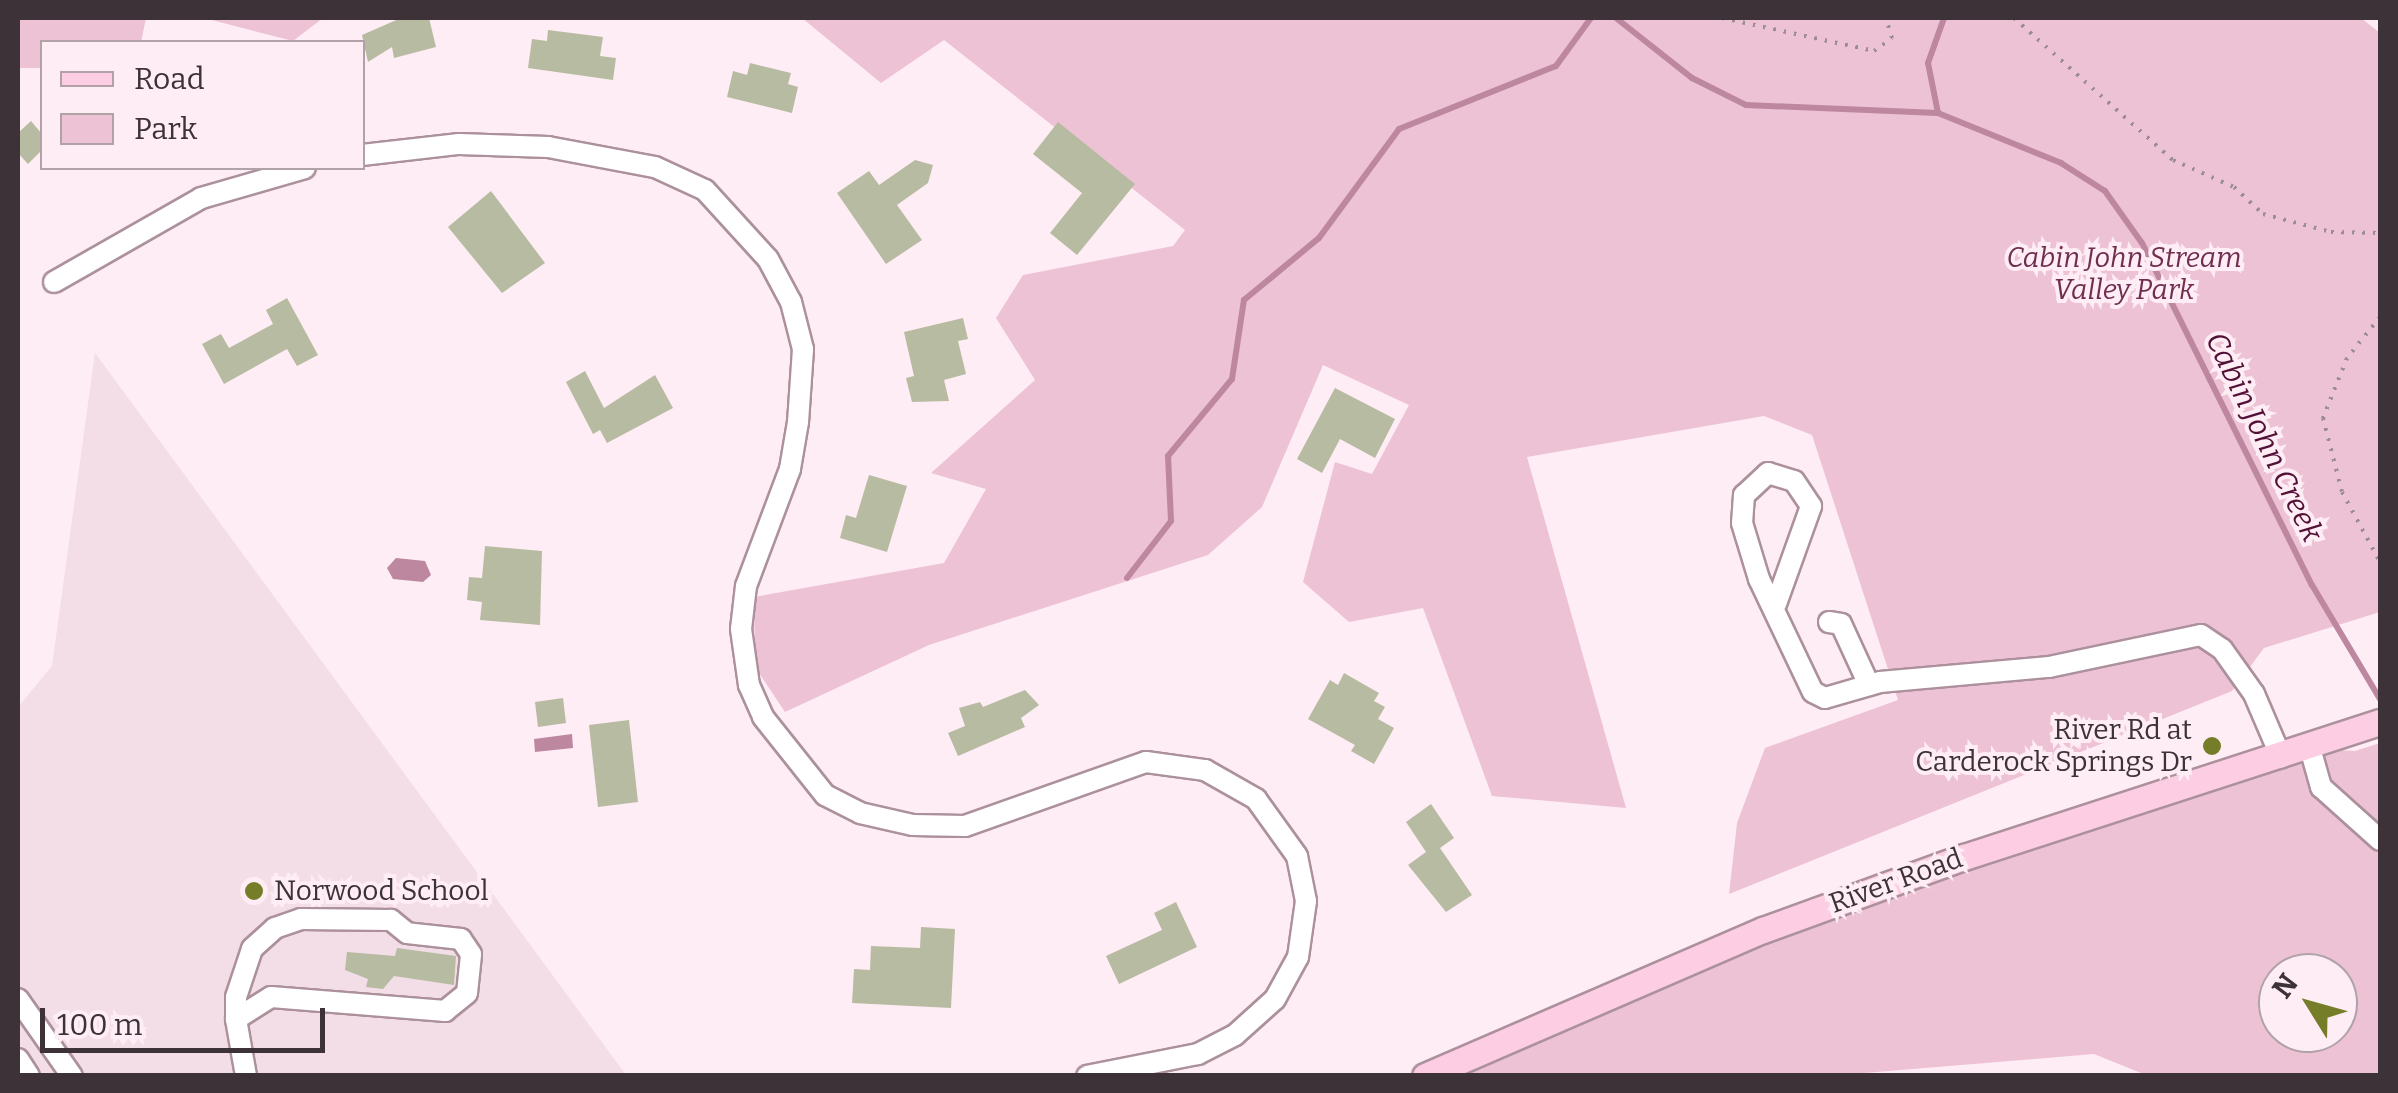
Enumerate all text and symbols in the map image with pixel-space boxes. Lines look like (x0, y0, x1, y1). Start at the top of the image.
legend (40, 40, 365, 170)
text: Road (134, 61, 205, 97)
text: Park (134, 111, 197, 147)
park label: Cabin John Stream Valley Park (2006, 241, 2242, 307)
water label: Cabin John Creek (2198, 326, 2330, 548)
place label: River Rd at Carderock Springs Dr (1915, 713, 2192, 779)
marker: River Rd at Carderock Springs Dr (2201, 735, 2223, 757)
street label: River Road (1825, 841, 1967, 921)
place label: Norwood School (274, 874, 489, 908)
marker: Norwood School (243, 880, 265, 902)
north arrow (2258, 953, 2358, 1053)
text: N (2266, 967, 2305, 1004)
scale bar (45, 988, 330, 1050)
text: 100 m (57, 1007, 142, 1043)

